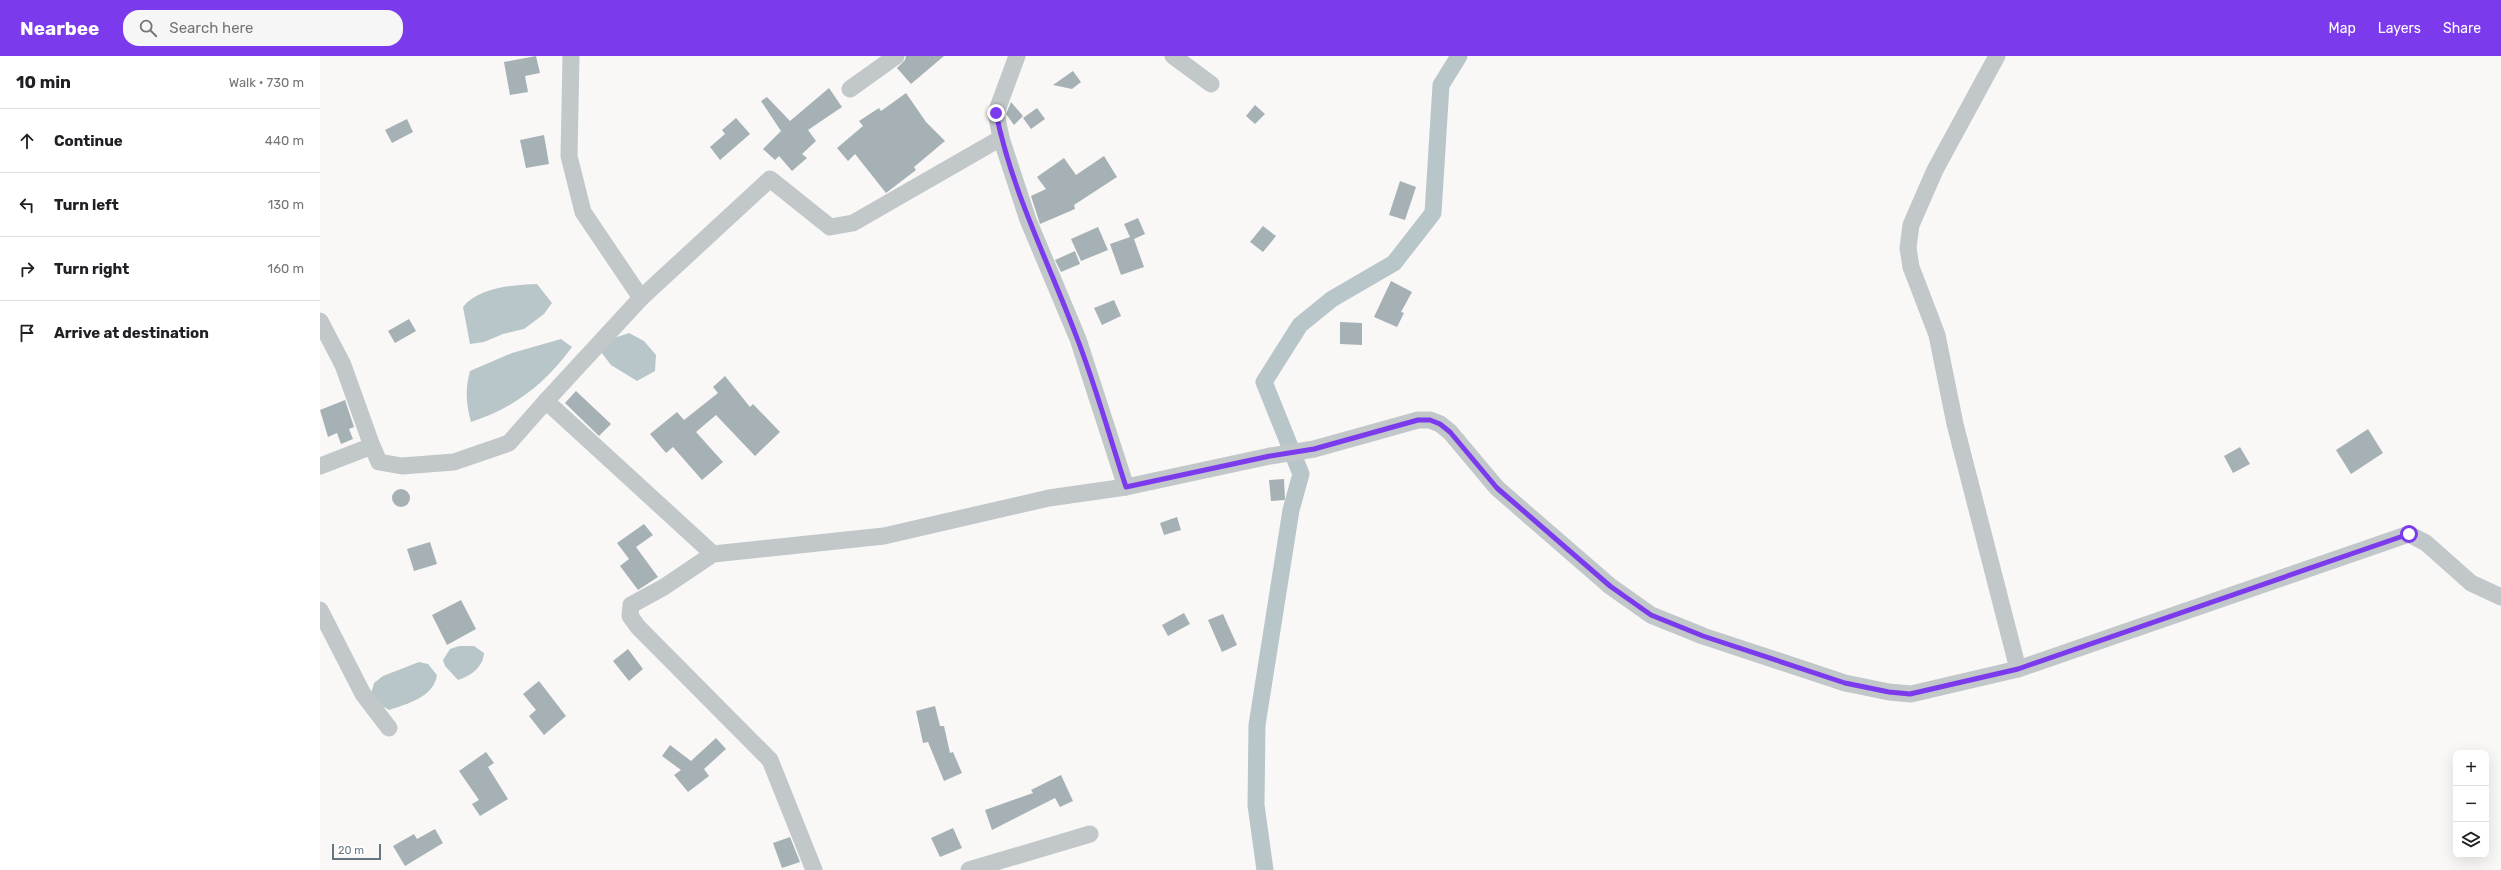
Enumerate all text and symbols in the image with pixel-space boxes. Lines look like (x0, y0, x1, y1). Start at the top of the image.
search box (123, 10, 403, 46)
text: Nearbee (20, 17, 99, 40)
icon: search (137, 17, 159, 39)
text: Search here (169, 19, 254, 37)
text: Map (2329, 20, 2356, 37)
text: Layers (2378, 20, 2421, 37)
text: Share (2443, 20, 2481, 37)
text: 10 min (16, 72, 71, 92)
text: Walk · 730 m (229, 75, 304, 90)
route end (987, 104, 1005, 122)
icon: ahead (16, 130, 38, 152)
text: Continue (54, 132, 123, 150)
text: 440 m (265, 133, 304, 148)
icon: left (16, 194, 38, 216)
text: Turn left (54, 196, 119, 214)
text: 130 m (268, 197, 304, 212)
icon: right (16, 258, 38, 280)
text: Turn right (54, 260, 129, 278)
text: 160 m (268, 261, 304, 276)
icon: arrive (16, 322, 38, 344)
text: Arrive at destination (54, 324, 209, 342)
route start (2400, 525, 2418, 543)
map controls (2453, 750, 2489, 858)
button: + (2453, 750, 2489, 786)
button: − (2453, 786, 2489, 822)
button: layers (2453, 822, 2489, 858)
scale bar (332, 842, 381, 861)
text: 20 m (338, 844, 364, 857)

